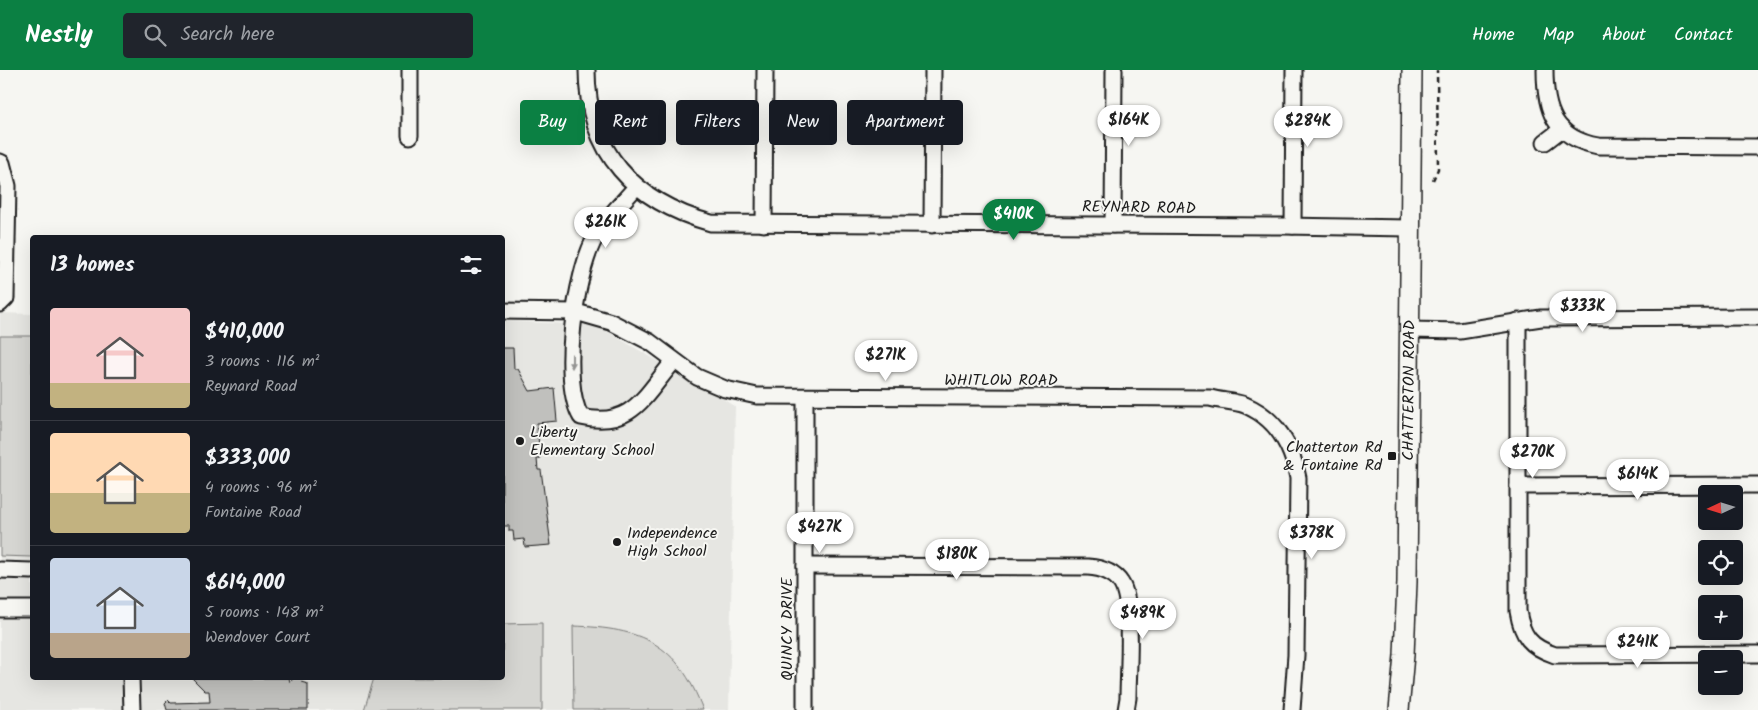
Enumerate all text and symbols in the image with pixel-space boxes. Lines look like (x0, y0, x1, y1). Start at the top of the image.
search box (123, 13, 473, 58)
text: Nestly (25, 16, 93, 55)
text: Search here (181, 20, 274, 50)
icon: search (141, 21, 169, 49)
text: Home (1472, 21, 1515, 50)
text: Map (1543, 21, 1574, 50)
text: About (1602, 21, 1646, 50)
text: Contact (1674, 21, 1733, 50)
chip: Buy (520, 100, 585, 145)
chip: Rent (595, 100, 666, 145)
chip: Filters (676, 100, 759, 145)
chip: New (769, 100, 837, 145)
chip: Apartment (847, 100, 963, 145)
pin: $164K (1094, 104, 1164, 147)
pin: $284K (1273, 106, 1343, 148)
text: $164K (1108, 108, 1150, 133)
text: $284K (1285, 109, 1331, 134)
street label: REYNARD ROAD (1082, 195, 1196, 221)
pin: $410K (979, 198, 1049, 241)
text: $410K (994, 202, 1034, 227)
pin: $261K (571, 206, 641, 249)
text: $261K (585, 210, 627, 235)
text: 13 homes (50, 249, 135, 282)
icon: filters (457, 251, 485, 279)
pin: $333K (1548, 290, 1618, 333)
text: $333K (1560, 294, 1606, 319)
text: $410,000 (205, 316, 284, 349)
street label: CHATTERTON ROAD (1396, 320, 1422, 461)
icon: home (90, 328, 150, 388)
pin: $271K (851, 340, 921, 382)
text: $271K (866, 343, 906, 368)
text: 3 rooms · 116 m² (205, 349, 320, 374)
one-way arrow (568, 353, 576, 369)
street label: WHITLOW ROAD (944, 368, 1058, 393)
text: Reynard Road (205, 374, 297, 399)
place label: Liberty Elementary School (530, 420, 655, 463)
marker: Liberty Elementary School (514, 435, 526, 447)
place label: Chatterton Rd & Fontaine Rd (1283, 435, 1383, 478)
pin: $270K (1498, 436, 1568, 479)
text: $270K (1511, 440, 1555, 465)
text: $333,000 (205, 442, 290, 475)
marker: Chatterton Rd & Fontaine Rd (1386, 450, 1398, 462)
icon: home (90, 453, 150, 513)
pin: $614K (1603, 458, 1673, 501)
text: $614K (1617, 462, 1659, 487)
text: 4 rooms · 96 m² (205, 475, 317, 500)
north arrow (1698, 485, 1742, 530)
map controls (1698, 485, 1743, 695)
text: Fontaine Road (205, 500, 301, 525)
pin: $427K (785, 512, 855, 554)
text: $427K (798, 515, 842, 540)
pin: $378K (1277, 518, 1347, 560)
place label: Independence High School (627, 521, 717, 564)
text: $378K (1290, 521, 1334, 546)
marker: Independence High School (611, 536, 623, 548)
pin: $180K (922, 538, 992, 581)
button: locate (1698, 540, 1743, 585)
text: $180K (936, 542, 978, 567)
text: $614,000 (205, 567, 284, 600)
street label: QUINCY DRIVE (775, 577, 800, 681)
icon: home (90, 578, 150, 638)
button: + (1698, 595, 1743, 640)
pin: $489K (1108, 598, 1178, 640)
text: 5 rooms · 148 m² (205, 600, 324, 625)
text: $489K (1120, 601, 1166, 626)
text: Wendover Court (205, 625, 310, 650)
pin: $241K (1603, 626, 1673, 669)
text: $241K (1617, 630, 1659, 655)
button: − (1698, 650, 1743, 695)

